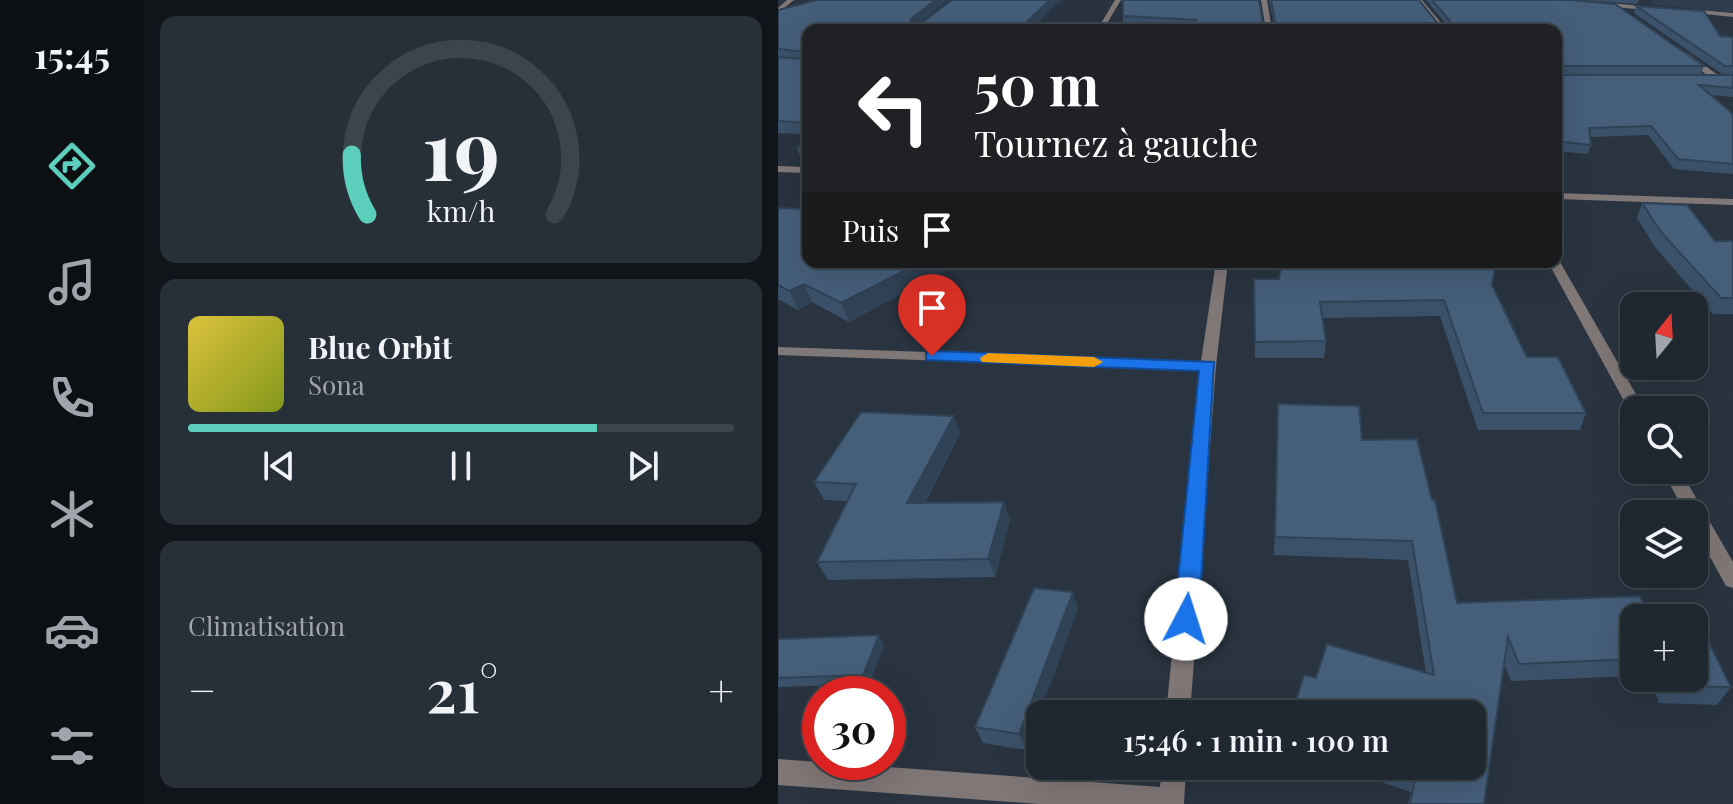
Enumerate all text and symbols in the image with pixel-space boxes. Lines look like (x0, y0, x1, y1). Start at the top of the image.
text: 15:45 (34, 30, 110, 78)
text: 50 m (974, 46, 1100, 121)
icon: left (842, 56, 946, 160)
text: 19 (422, 91, 500, 202)
text: Tournez à gauche (974, 118, 1258, 166)
icon: directions (44, 138, 100, 194)
text: km/h (427, 192, 495, 230)
icon: arrive (915, 208, 959, 252)
text: Puis (842, 210, 899, 250)
icon: music (44, 254, 100, 310)
pin (898, 274, 966, 356)
icon: arrive (910, 286, 954, 330)
north arrow (1620, 292, 1708, 380)
map controls (1620, 292, 1708, 692)
text: Blue Orbit (308, 327, 452, 367)
text: Sona (308, 367, 365, 402)
icon: phone (44, 370, 100, 426)
button: search (1620, 396, 1708, 484)
icon: previous (257, 444, 301, 488)
icon: pause (439, 444, 483, 488)
icon: next (621, 444, 665, 488)
icon: climate (44, 486, 100, 542)
button: layers (1620, 500, 1708, 588)
position arrow (1144, 577, 1228, 661)
icon: car (44, 602, 100, 658)
button: + (1620, 604, 1708, 692)
text: Climatisation (188, 608, 345, 643)
text: 21° (426, 648, 498, 728)
text: − (188, 659, 216, 718)
text: + (708, 659, 734, 718)
speed limit sign: 30 (802, 676, 906, 780)
icon: filters (44, 718, 100, 774)
text: 15:46 · 1 min · 100 m (1123, 720, 1389, 760)

